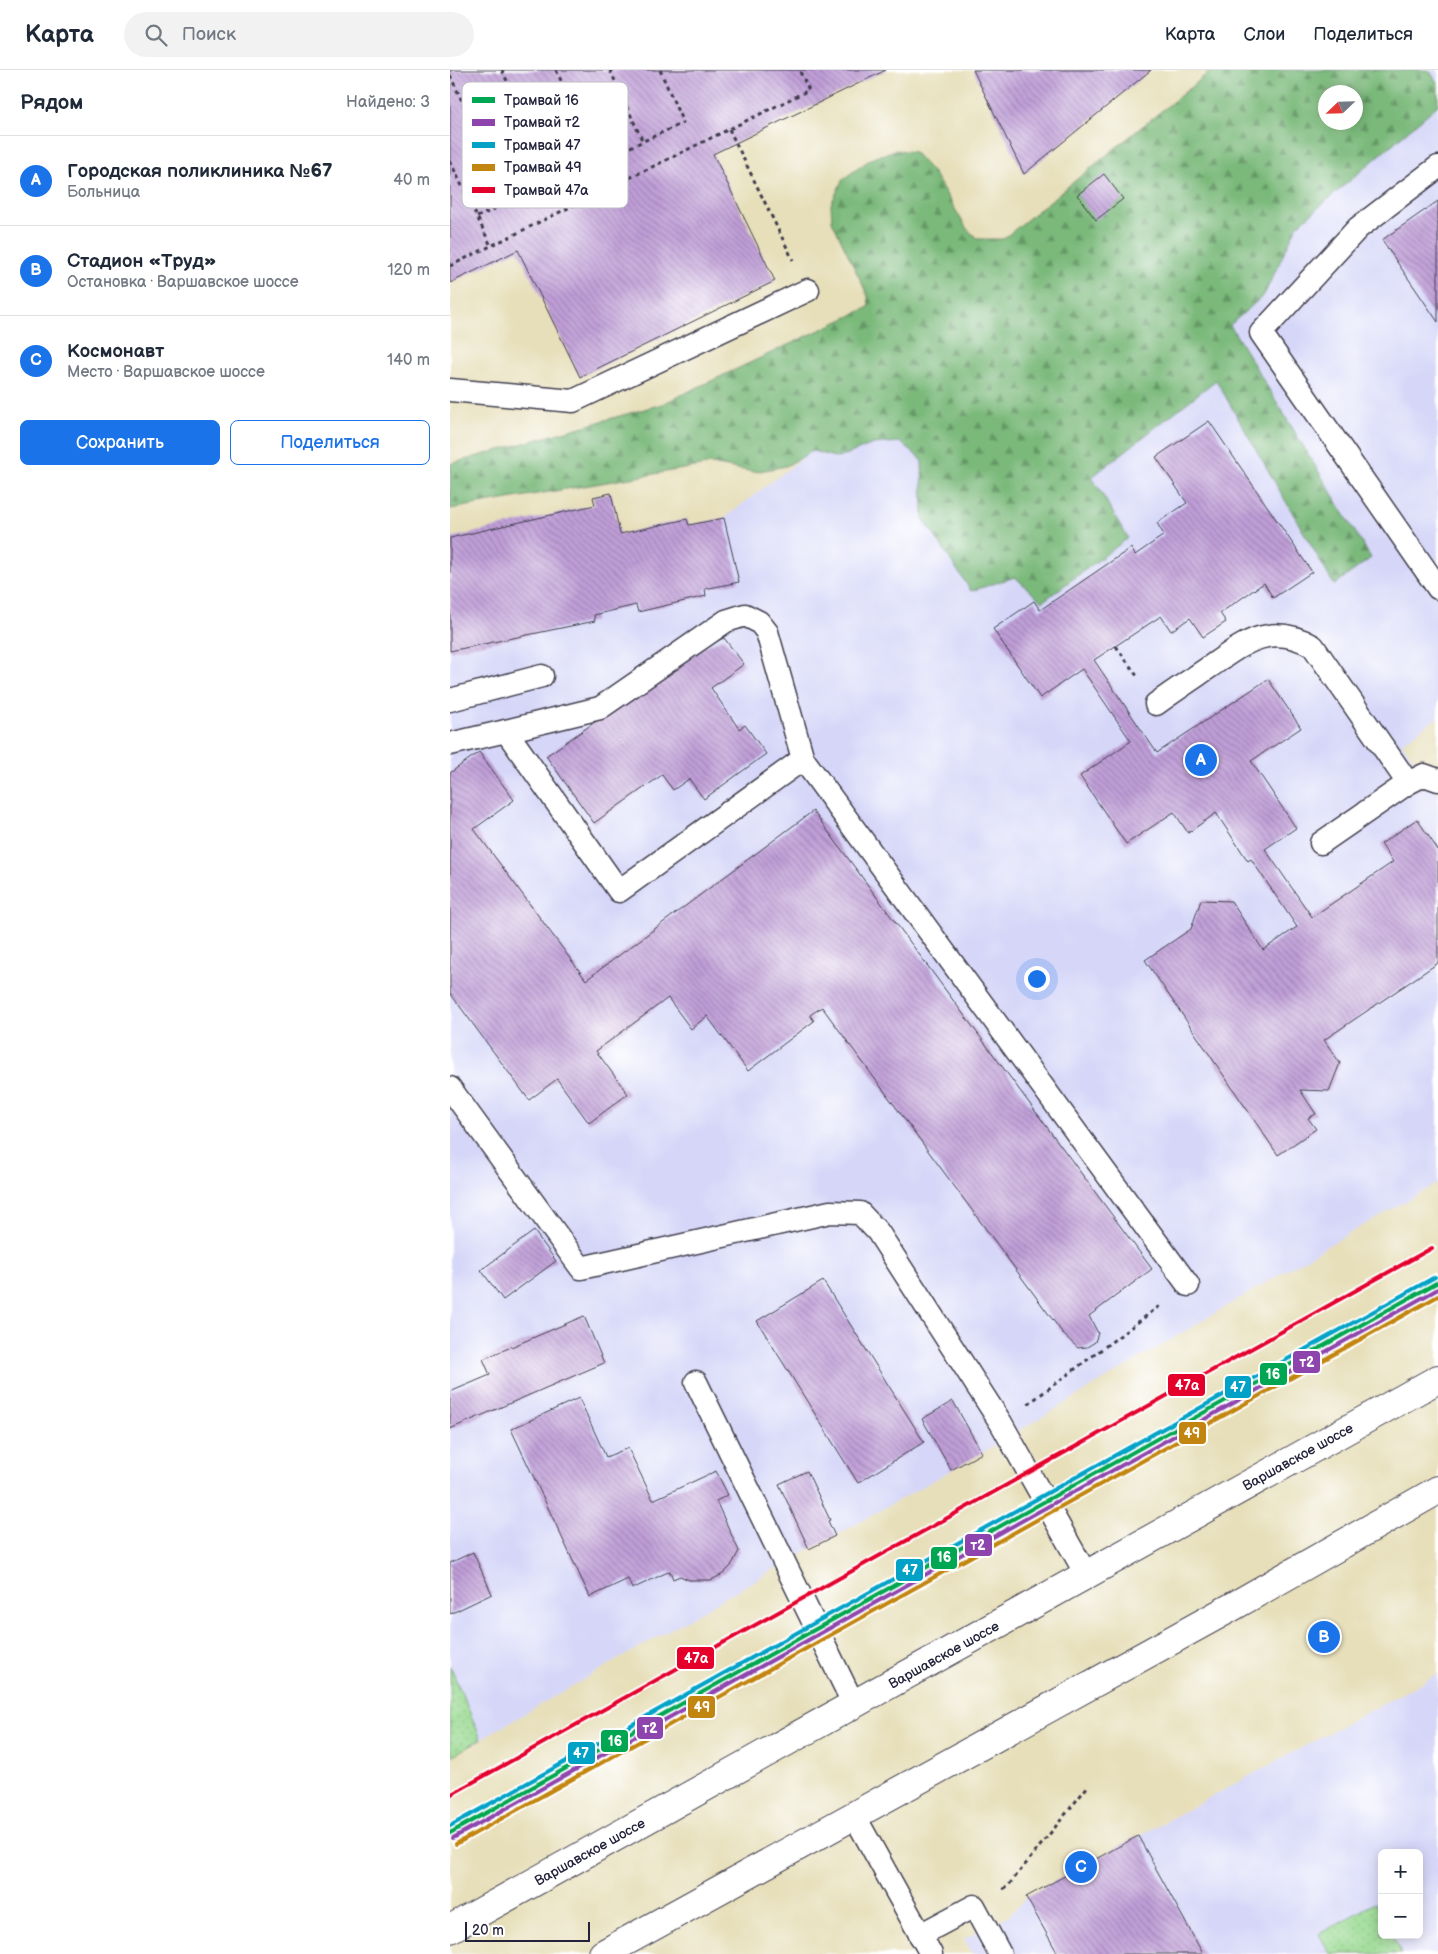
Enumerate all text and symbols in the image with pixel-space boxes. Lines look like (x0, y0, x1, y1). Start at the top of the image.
search box (124, 12, 474, 57)
text: Карта (25, 20, 94, 49)
icon: search (142, 21, 170, 49)
text: Поиск (182, 23, 236, 46)
text: Карта (1165, 24, 1215, 45)
text: Слои (1243, 24, 1285, 45)
text: Поделиться (1313, 24, 1413, 45)
legend (462, 82, 628, 208)
north arrow (1318, 85, 1363, 130)
text: Рядом (20, 90, 83, 115)
text: Трамвай 16 (504, 92, 579, 109)
text: Найдено: 3 (346, 93, 430, 112)
text: Трамвай т2 (504, 114, 580, 131)
text: Трамвай 47 (504, 137, 580, 154)
text: Трамвай 49 (504, 159, 582, 176)
text: Городская поликлиника №67 (67, 160, 333, 183)
text: A (31, 171, 41, 190)
text: 40 m (393, 171, 430, 190)
text: Трамвай 47а (504, 182, 589, 199)
text: Больница (67, 183, 140, 202)
text: Стадион «Труд» (67, 250, 216, 273)
text: B (30, 261, 42, 280)
text: 120 m (387, 261, 430, 280)
text: Остановка · Варшавское шоссе (67, 273, 299, 292)
text: Космонавт (67, 340, 164, 363)
text: C (30, 351, 42, 370)
text: 140 m (387, 351, 430, 370)
text: Место · Варшавское шоссе (67, 363, 265, 382)
button: Сохранить (20, 420, 220, 465)
button: Поделиться (230, 420, 430, 465)
pin: A (1185, 741, 1217, 779)
your location (1024, 966, 1050, 992)
line badge: т2 (1292, 1350, 1321, 1374)
text: т2 (1299, 1354, 1315, 1371)
line badge: 16 (1259, 1362, 1288, 1386)
text: 16 (1266, 1366, 1280, 1383)
line badge: 47а (1167, 1373, 1206, 1397)
line badge: 47 (1224, 1375, 1252, 1399)
text: 47а (1175, 1377, 1200, 1394)
text: 47 (1230, 1379, 1246, 1396)
street label: Варшавское шоссе (1240, 1419, 1357, 1495)
line badge: 49 (1178, 1421, 1207, 1445)
text: 49 (1184, 1425, 1200, 1442)
line badge: т2 (964, 1533, 993, 1557)
text: т2 (970, 1537, 986, 1554)
line badge: 16 (930, 1546, 958, 1570)
text: 16 (937, 1549, 951, 1566)
line badge: 47 (895, 1558, 924, 1582)
text: 47 (902, 1562, 918, 1579)
street label: Варшавское шоссе (886, 1617, 1003, 1693)
pin: B (1308, 1618, 1340, 1656)
line badge: 47а (676, 1646, 715, 1670)
text: 47а (684, 1650, 709, 1667)
line badge: 49 (687, 1695, 716, 1719)
text: 49 (694, 1699, 710, 1716)
line badge: т2 (636, 1716, 664, 1740)
text: т2 (642, 1720, 658, 1737)
line badge: 16 (600, 1729, 629, 1753)
text: 16 (608, 1733, 622, 1750)
line badge: 47 (567, 1741, 596, 1765)
text: 47 (573, 1745, 589, 1762)
street label: Варшавское шоссе (532, 1814, 649, 1890)
pin: C (1065, 1848, 1097, 1886)
map controls (1378, 1849, 1423, 1939)
button: + (1378, 1849, 1423, 1894)
button: − (1378, 1894, 1423, 1939)
scale bar (465, 1919, 590, 1942)
text: 20 m (472, 1922, 504, 1939)

